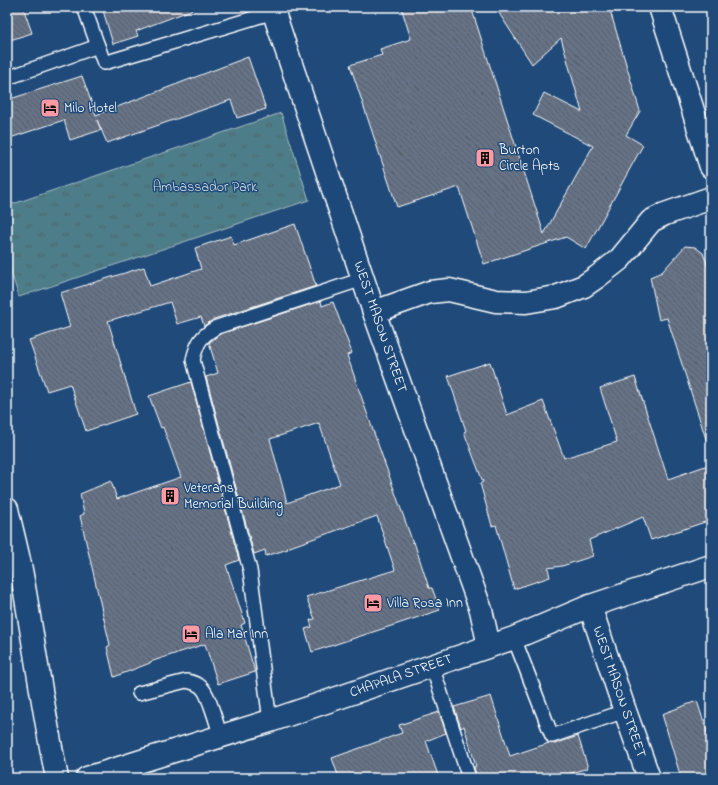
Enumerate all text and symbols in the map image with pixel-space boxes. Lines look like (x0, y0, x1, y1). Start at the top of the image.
hotel icon: Milo Hotel (39, 97, 61, 119)
place label: Milo Hotel (64, 98, 117, 119)
place label: Burton Circle Apts (498, 140, 560, 177)
building icon: Burton Circle Apts (474, 147, 496, 169)
park label: Ambassador Park (153, 177, 258, 198)
street label: WEST MASON STREET (348, 258, 412, 396)
place label: Veterans Memorial Building (183, 478, 283, 516)
building icon: Veterans Memorial Building (159, 485, 181, 507)
hotel icon: Villa Rosa Inn (362, 592, 384, 614)
place label: Villa Rosa Inn (386, 593, 463, 614)
hotel icon: Ala Mar Inn (180, 623, 202, 645)
street label: WEST MASON STREET (587, 623, 651, 761)
place label: Ala Mar Inn (205, 624, 268, 645)
street label: CHAPALA STREET (347, 649, 455, 703)

